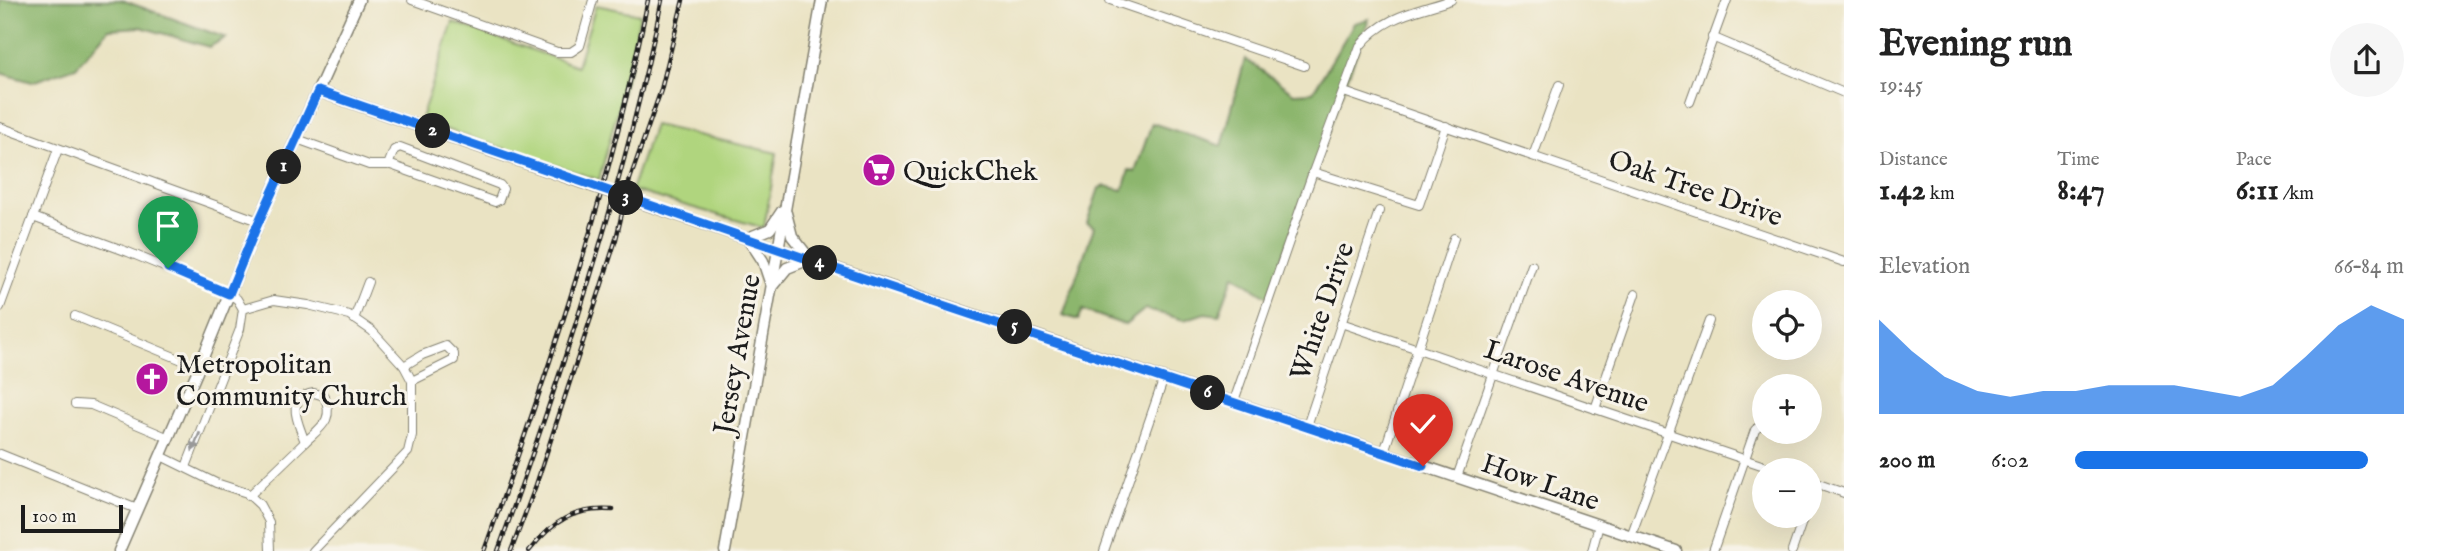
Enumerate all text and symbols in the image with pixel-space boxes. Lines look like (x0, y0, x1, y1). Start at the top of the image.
text: Evening run (1879, 21, 2073, 69)
button: share (2330, 23, 2404, 97)
text: 19:45 (1879, 71, 1923, 100)
pin: 2 (416, 114, 450, 148)
text: 2 (428, 118, 437, 142)
street label: Oak Tree Drive (1603, 143, 1787, 236)
text: Distance (1879, 148, 1948, 172)
text: Time (2057, 148, 2100, 172)
text: Pace (2236, 148, 2272, 172)
pin: 1 (266, 150, 302, 184)
supermarket icon: QuickChek (860, 151, 898, 189)
text: 1 (280, 154, 287, 178)
place label: QuickChek (903, 155, 1039, 190)
text: 1.42 (1879, 172, 1926, 210)
text: 8:47 (2057, 172, 2105, 210)
text: 6:11 (2236, 172, 2279, 210)
pin: 3 (608, 180, 644, 216)
text: km (1926, 182, 1955, 206)
text: /km (2279, 182, 2314, 206)
text: 3 (622, 185, 629, 209)
pin (138, 196, 198, 268)
icon: arrive (149, 207, 187, 245)
street label: White Drive (1283, 238, 1363, 386)
pin: 4 (802, 246, 838, 280)
text: 4 (815, 250, 824, 274)
text: Elevation (1879, 252, 1970, 281)
text: 66–84 m (2334, 252, 2404, 281)
street label: Jersey Avenue (707, 271, 770, 440)
map controls (1752, 290, 1822, 528)
button: locate (1752, 290, 1822, 360)
pin: 5 (998, 310, 1032, 344)
text: 5 (1011, 314, 1018, 338)
street label: Larose Avenue (1479, 333, 1653, 422)
place label: Metropolitan Community Church (176, 348, 407, 415)
church icon: Metropolitan Community Church (133, 360, 171, 398)
button: + (1752, 374, 1822, 444)
pin: 6 (1190, 376, 1226, 410)
text: 6 (1203, 380, 1212, 404)
pin (1393, 394, 1453, 466)
icon: check (1404, 405, 1442, 443)
one-way arrow (190, 432, 201, 453)
text: 200 m (1879, 446, 1935, 475)
text: 6:02 (1991, 446, 2029, 475)
street label: How Lane (1476, 447, 1604, 520)
button: − (1752, 458, 1822, 528)
scale bar (21, 502, 122, 534)
text: 100 m (32, 505, 76, 529)

